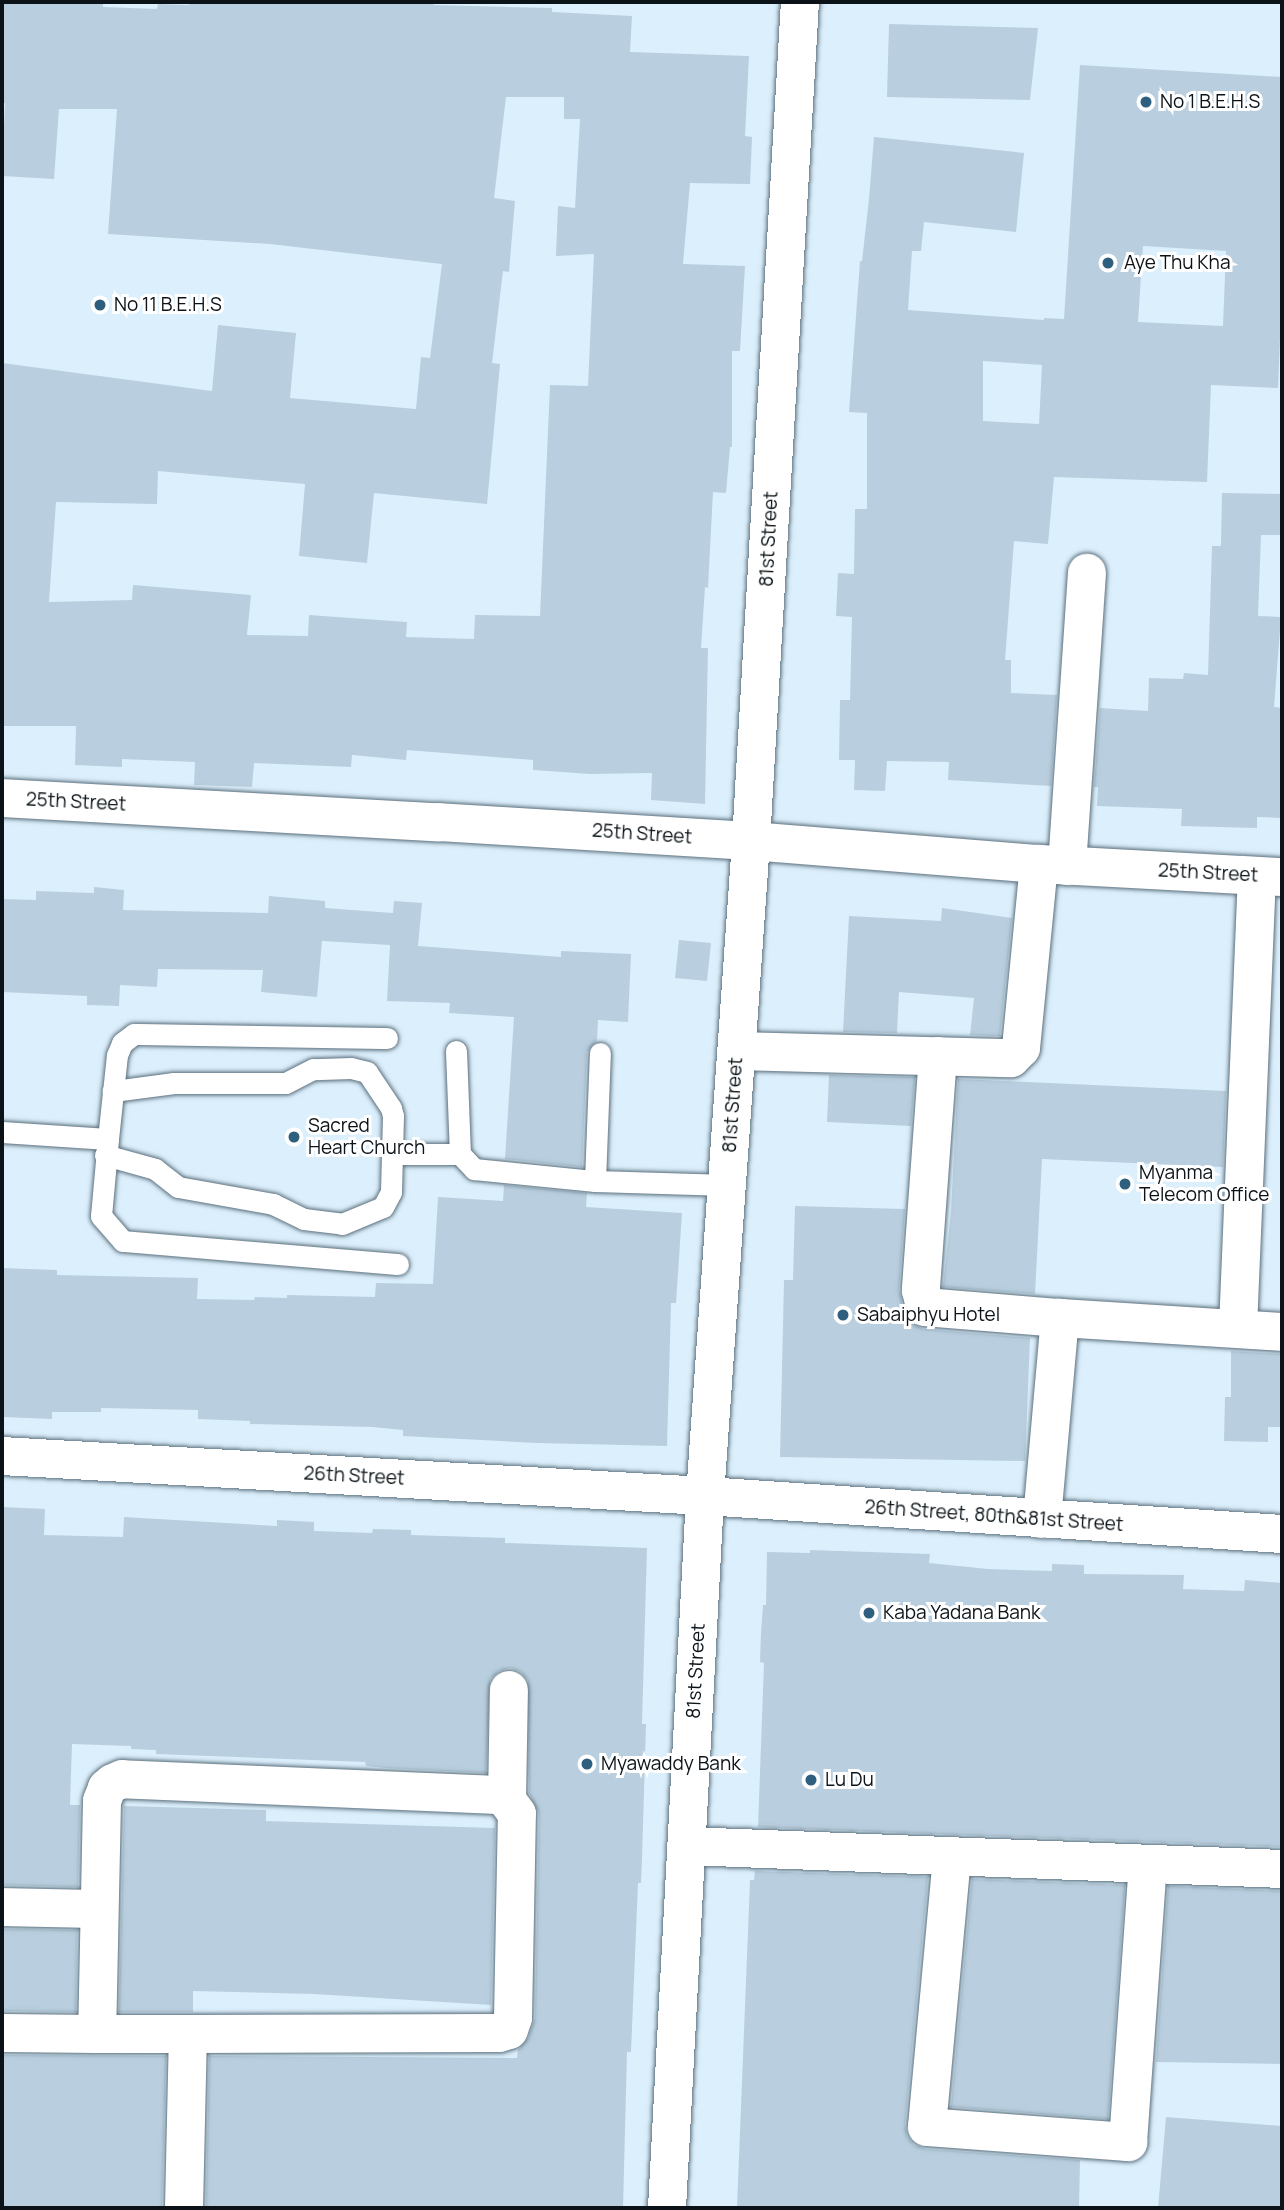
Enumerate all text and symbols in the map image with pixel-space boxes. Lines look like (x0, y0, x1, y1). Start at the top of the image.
place label: No 1 B.E.H.S (1160, 91, 1260, 113)
marker: No 1 B.E.H.S (1138, 94, 1154, 110)
place label: Aye Thu Kha (1124, 252, 1230, 274)
marker: Aye Thu Kha (1098, 253, 1118, 273)
place label: No 11 B.E.H.S (114, 294, 222, 316)
marker: No 11 B.E.H.S (92, 297, 108, 313)
street label: 81st Street (755, 491, 783, 587)
street label: 25th Street (25, 788, 127, 816)
street label: 25th Street (591, 819, 693, 849)
street label: 25th Street (1157, 859, 1259, 887)
street label: 81st Street (718, 1057, 748, 1153)
place label: Sacred Heart Church (308, 1115, 425, 1159)
marker: Sacred Heart Church (286, 1129, 302, 1145)
place label: Myanma Telecom Office (1139, 1162, 1269, 1206)
marker: Myanma Telecom Office (1117, 1176, 1133, 1192)
place label: Sabaiphyu Hotel (857, 1304, 1000, 1326)
marker: Sabaiphyu Hotel (835, 1307, 851, 1323)
street label: 26th Street (303, 1462, 405, 1490)
street label: 26th Street, 80th&81st Street (864, 1496, 1124, 1536)
place label: Kaba Yadana Bank (883, 1602, 1040, 1624)
marker: Kaba Yadana Bank (861, 1605, 877, 1621)
street label: 81st Street (682, 1623, 710, 1719)
place label: Myawaddy Bank (601, 1753, 741, 1775)
marker: Myawaddy Bank (579, 1756, 595, 1772)
place label: Lu Du (825, 1769, 874, 1791)
marker: Lu Du (803, 1772, 819, 1788)

